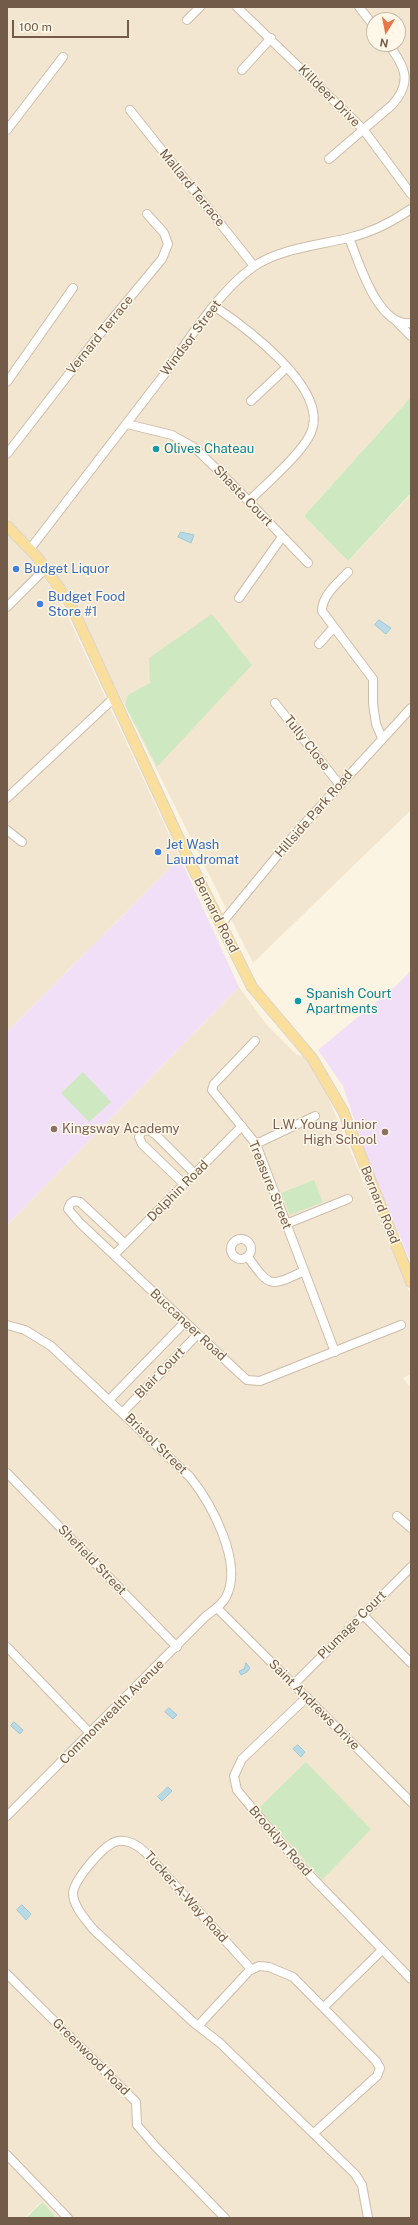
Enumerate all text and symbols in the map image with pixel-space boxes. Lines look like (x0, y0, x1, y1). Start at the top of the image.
scale bar (14, 12, 131, 38)
north arrow (366, 12, 406, 52)
text: 100 m (19, 20, 52, 34)
text: N (379, 36, 389, 49)
street label: Killdeer Drive (295, 62, 363, 130)
street label: Mallard Terrace (156, 146, 228, 230)
street label: Vernard Terrace (63, 292, 137, 378)
street label: Windsor Street (157, 297, 225, 379)
place label: Olives Chateau (164, 441, 254, 457)
marker: Olives Chateau (151, 444, 161, 454)
street label: Shasta Court (210, 462, 276, 530)
place label: Budget Liquor (24, 561, 110, 577)
marker: Budget Liquor (11, 564, 21, 574)
place label: Budget Food Store #1 (48, 589, 125, 620)
marker: Budget Food Store #1 (35, 599, 45, 609)
street label: Tully Close (281, 712, 333, 774)
street label: Hillside Park Road (272, 767, 356, 861)
place label: Jet Wash Laundromat (166, 837, 239, 868)
marker: Jet Wash Laundromat (153, 847, 163, 857)
street label: Bernard Road (190, 875, 242, 955)
place label: Spanish Court Apartments (306, 986, 391, 1017)
marker: Spanish Court Apartments (293, 996, 303, 1006)
place label: L.W. Young Junior High School (273, 1117, 377, 1148)
place label: Kingsway Academy (62, 1121, 179, 1137)
marker: Kingsway Academy (49, 1124, 59, 1134)
marker: L.W. Young Junior High School (380, 1127, 390, 1137)
street label: Treasure Street (245, 1138, 295, 1232)
street label: Dolphin Road (144, 1157, 212, 1225)
street label: Bernard Road (357, 1164, 403, 1246)
street label: Buccaneer Road (147, 1286, 229, 1364)
street label: Blair Court (132, 1344, 188, 1402)
street label: Bristol Street (122, 1410, 190, 1478)
street label: Shefield Street (55, 1522, 129, 1598)
street label: Plumage Court (315, 1588, 389, 1662)
street label: Commonwealth Avenue (56, 1656, 168, 1768)
street label: Saint Andrews Drive (265, 1656, 363, 1754)
street label: Brooklyn Road (245, 1803, 315, 1879)
street label: Tucker-A-Way Road (141, 1848, 231, 1946)
street label: Greenwood Road (49, 2015, 133, 2099)

